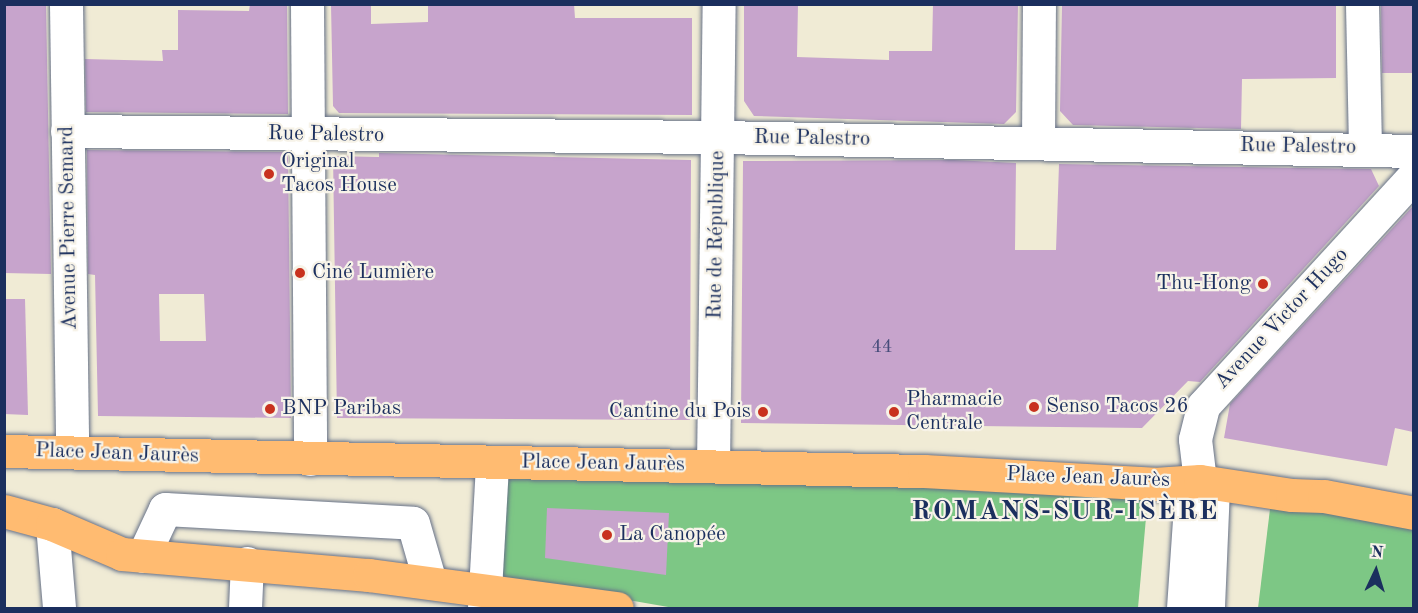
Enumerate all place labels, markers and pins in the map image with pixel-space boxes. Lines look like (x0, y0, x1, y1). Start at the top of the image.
place label: Original Tacos House (281, 149, 397, 199)
marker: Original Tacos House (262, 167, 276, 181)
place label: Ciné Lumière (312, 260, 434, 286)
marker: Ciné Lumière (293, 266, 307, 280)
place label: Thu-Hong (1156, 271, 1251, 297)
marker: Thu-Hong (1256, 277, 1270, 291)
place label: Pharmacie Centrale (906, 387, 1002, 437)
place label: Senso Tacos 26 (1046, 394, 1189, 420)
place label: BNP Paribas (282, 396, 401, 422)
place label: Cantine du Pois (609, 399, 751, 425)
marker: Senso Tacos 26 (1027, 400, 1041, 414)
marker: BNP Paribas (263, 402, 277, 416)
marker: Cantine du Pois (756, 405, 770, 419)
marker: Pharmacie Centrale (887, 405, 901, 419)
place label: La Canopée (619, 522, 726, 548)
marker: La Canopée (600, 528, 614, 542)

